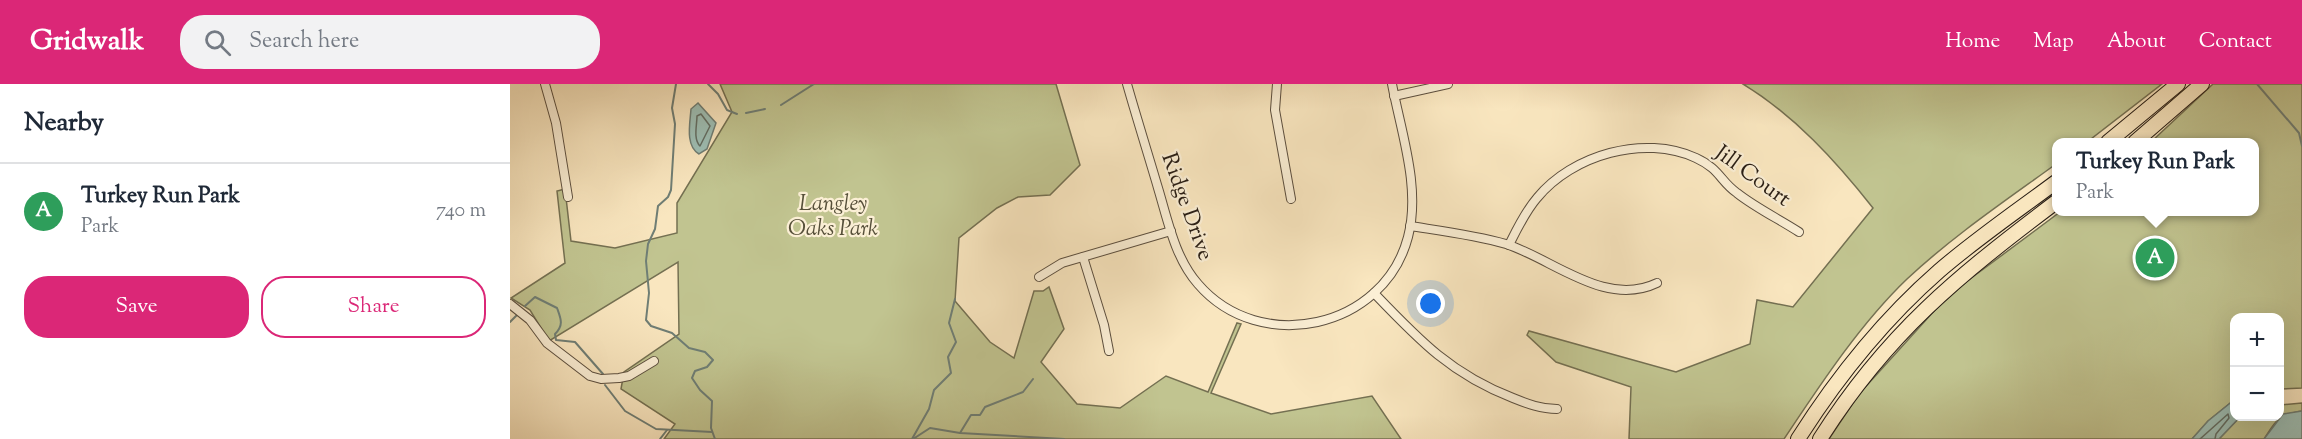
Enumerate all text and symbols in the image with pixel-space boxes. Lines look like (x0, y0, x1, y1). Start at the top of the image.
search box (180, 15, 600, 69)
text: Gridwalk (30, 22, 144, 62)
icon: search (201, 26, 234, 59)
text: Search here (249, 26, 359, 58)
text: Home (1945, 27, 2000, 57)
text: Map (2033, 27, 2074, 57)
text: About (2107, 27, 2166, 57)
text: Contact (2199, 27, 2272, 57)
text: Nearby (24, 105, 104, 142)
street label: Jill Court (1707, 138, 1797, 216)
popup (2052, 138, 2259, 216)
text: Turkey Run Park (2076, 147, 2235, 179)
street label: Ridge Drive (1152, 149, 1220, 265)
text: Park (2076, 179, 2114, 208)
text: Turkey Run Park (81, 181, 240, 213)
park label: Langley Oaks Park (788, 189, 878, 246)
text: A (35, 197, 52, 226)
text: 740 m (436, 197, 486, 226)
text: Park (81, 213, 119, 242)
pin: A (2136, 236, 2174, 280)
button: Save (24, 276, 249, 338)
button: Share (261, 276, 486, 338)
your location (1416, 289, 1445, 318)
map controls (2230, 313, 2284, 421)
button: + (2230, 313, 2284, 367)
button: − (2230, 367, 2284, 421)

